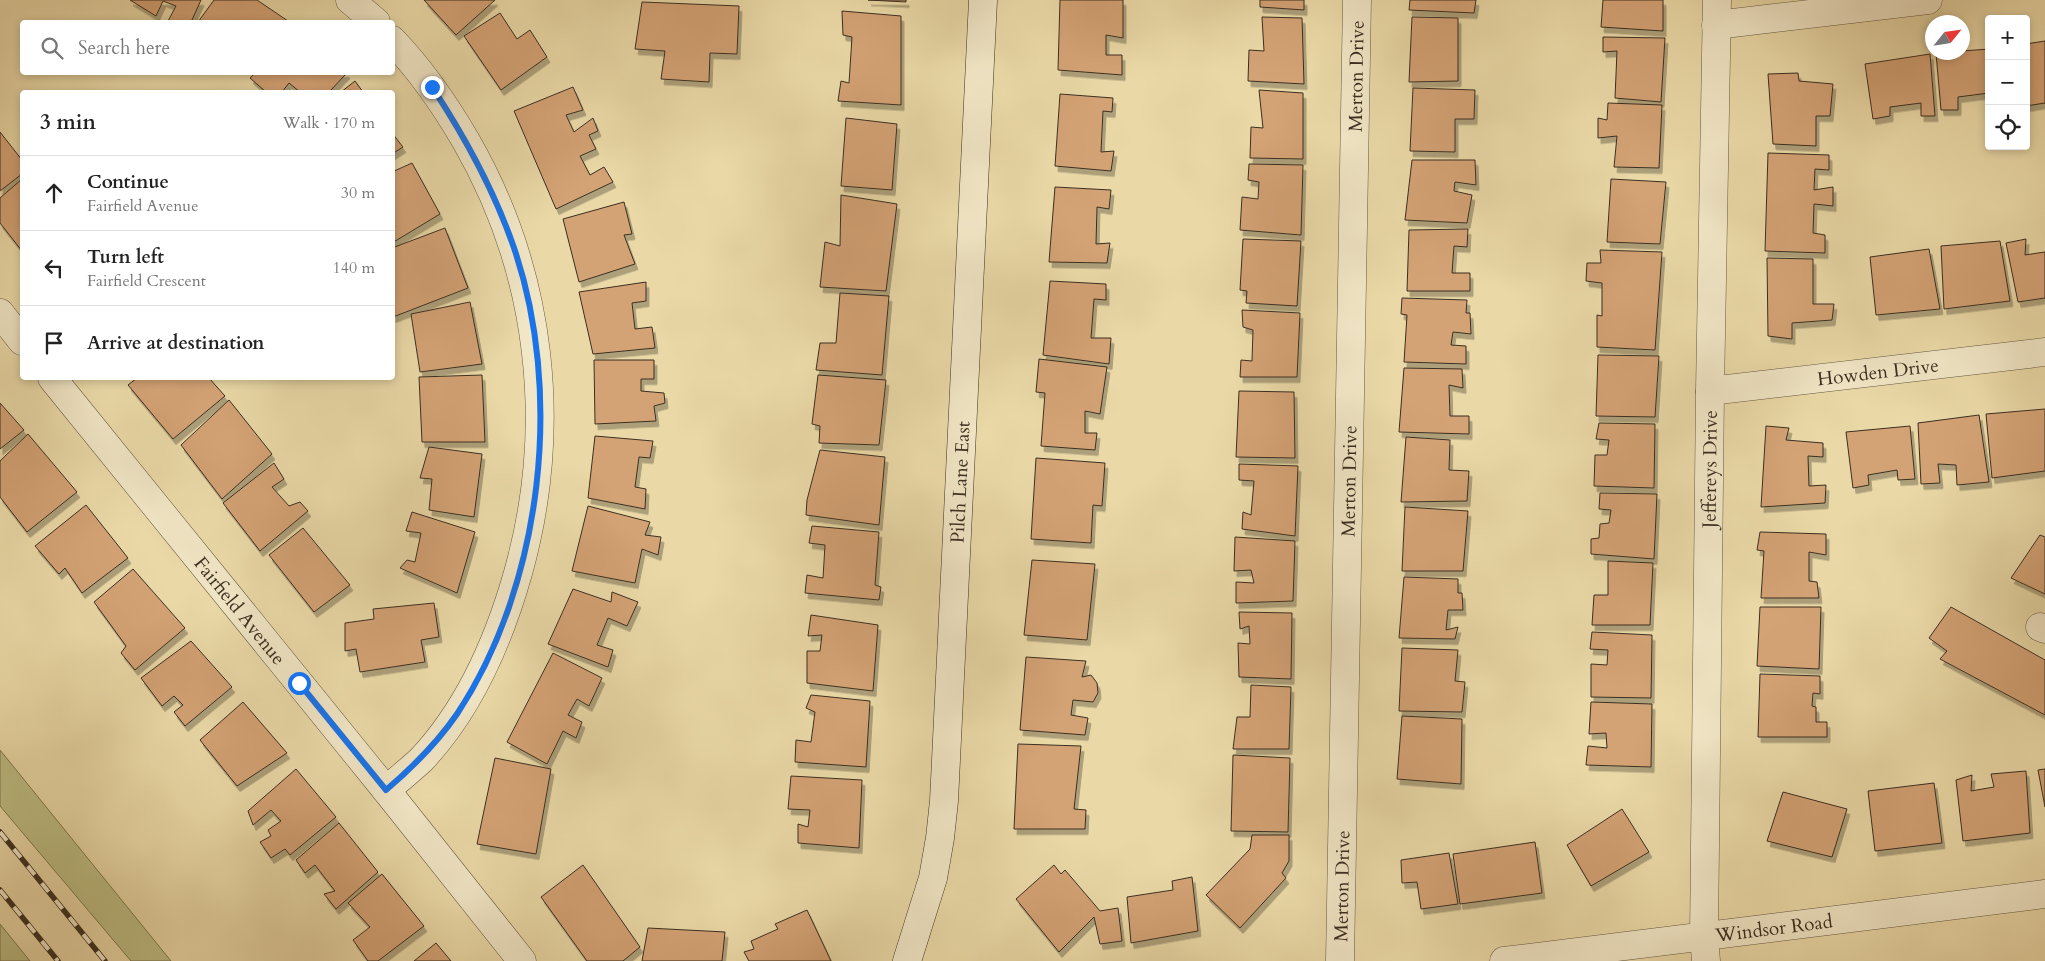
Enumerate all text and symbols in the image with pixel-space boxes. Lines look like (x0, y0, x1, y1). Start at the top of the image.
north arrow (1925, 15, 1970, 60)
map controls (1985, 15, 2030, 150)
button: + (1985, 15, 2030, 60)
search box (20, 20, 395, 75)
street label: Merton Drive (1343, 20, 1371, 132)
icon: search (38, 34, 66, 62)
text: Search here (78, 35, 170, 61)
button: − (1985, 60, 2030, 105)
route end (421, 76, 444, 99)
button: locate (1985, 105, 2030, 150)
text: 3 min (40, 108, 96, 137)
text: Walk · 170 m (283, 112, 375, 134)
text: Continue (87, 169, 169, 195)
icon: ahead (40, 179, 68, 207)
text: 30 m (341, 182, 375, 204)
text: Fairfield Avenue (87, 195, 198, 217)
text: Turn left (87, 244, 164, 270)
icon: left (40, 254, 68, 282)
text: 140 m (333, 257, 375, 279)
text: Fairfield Crescent (87, 270, 206, 292)
icon: arrive (40, 329, 68, 357)
text: Arrive at destination (87, 330, 264, 356)
street label: Howden Drive (1816, 352, 1940, 392)
street label: Jeffereys Drive (1696, 410, 1724, 531)
street label: Pilch Lane East (945, 421, 976, 544)
street label: Merton Drive (1336, 425, 1363, 537)
street label: Fairfield Avenue (188, 551, 291, 671)
route start (288, 672, 311, 695)
street label: Merton Drive (1328, 830, 1356, 942)
street label: Windsor Road (1713, 908, 1834, 949)

